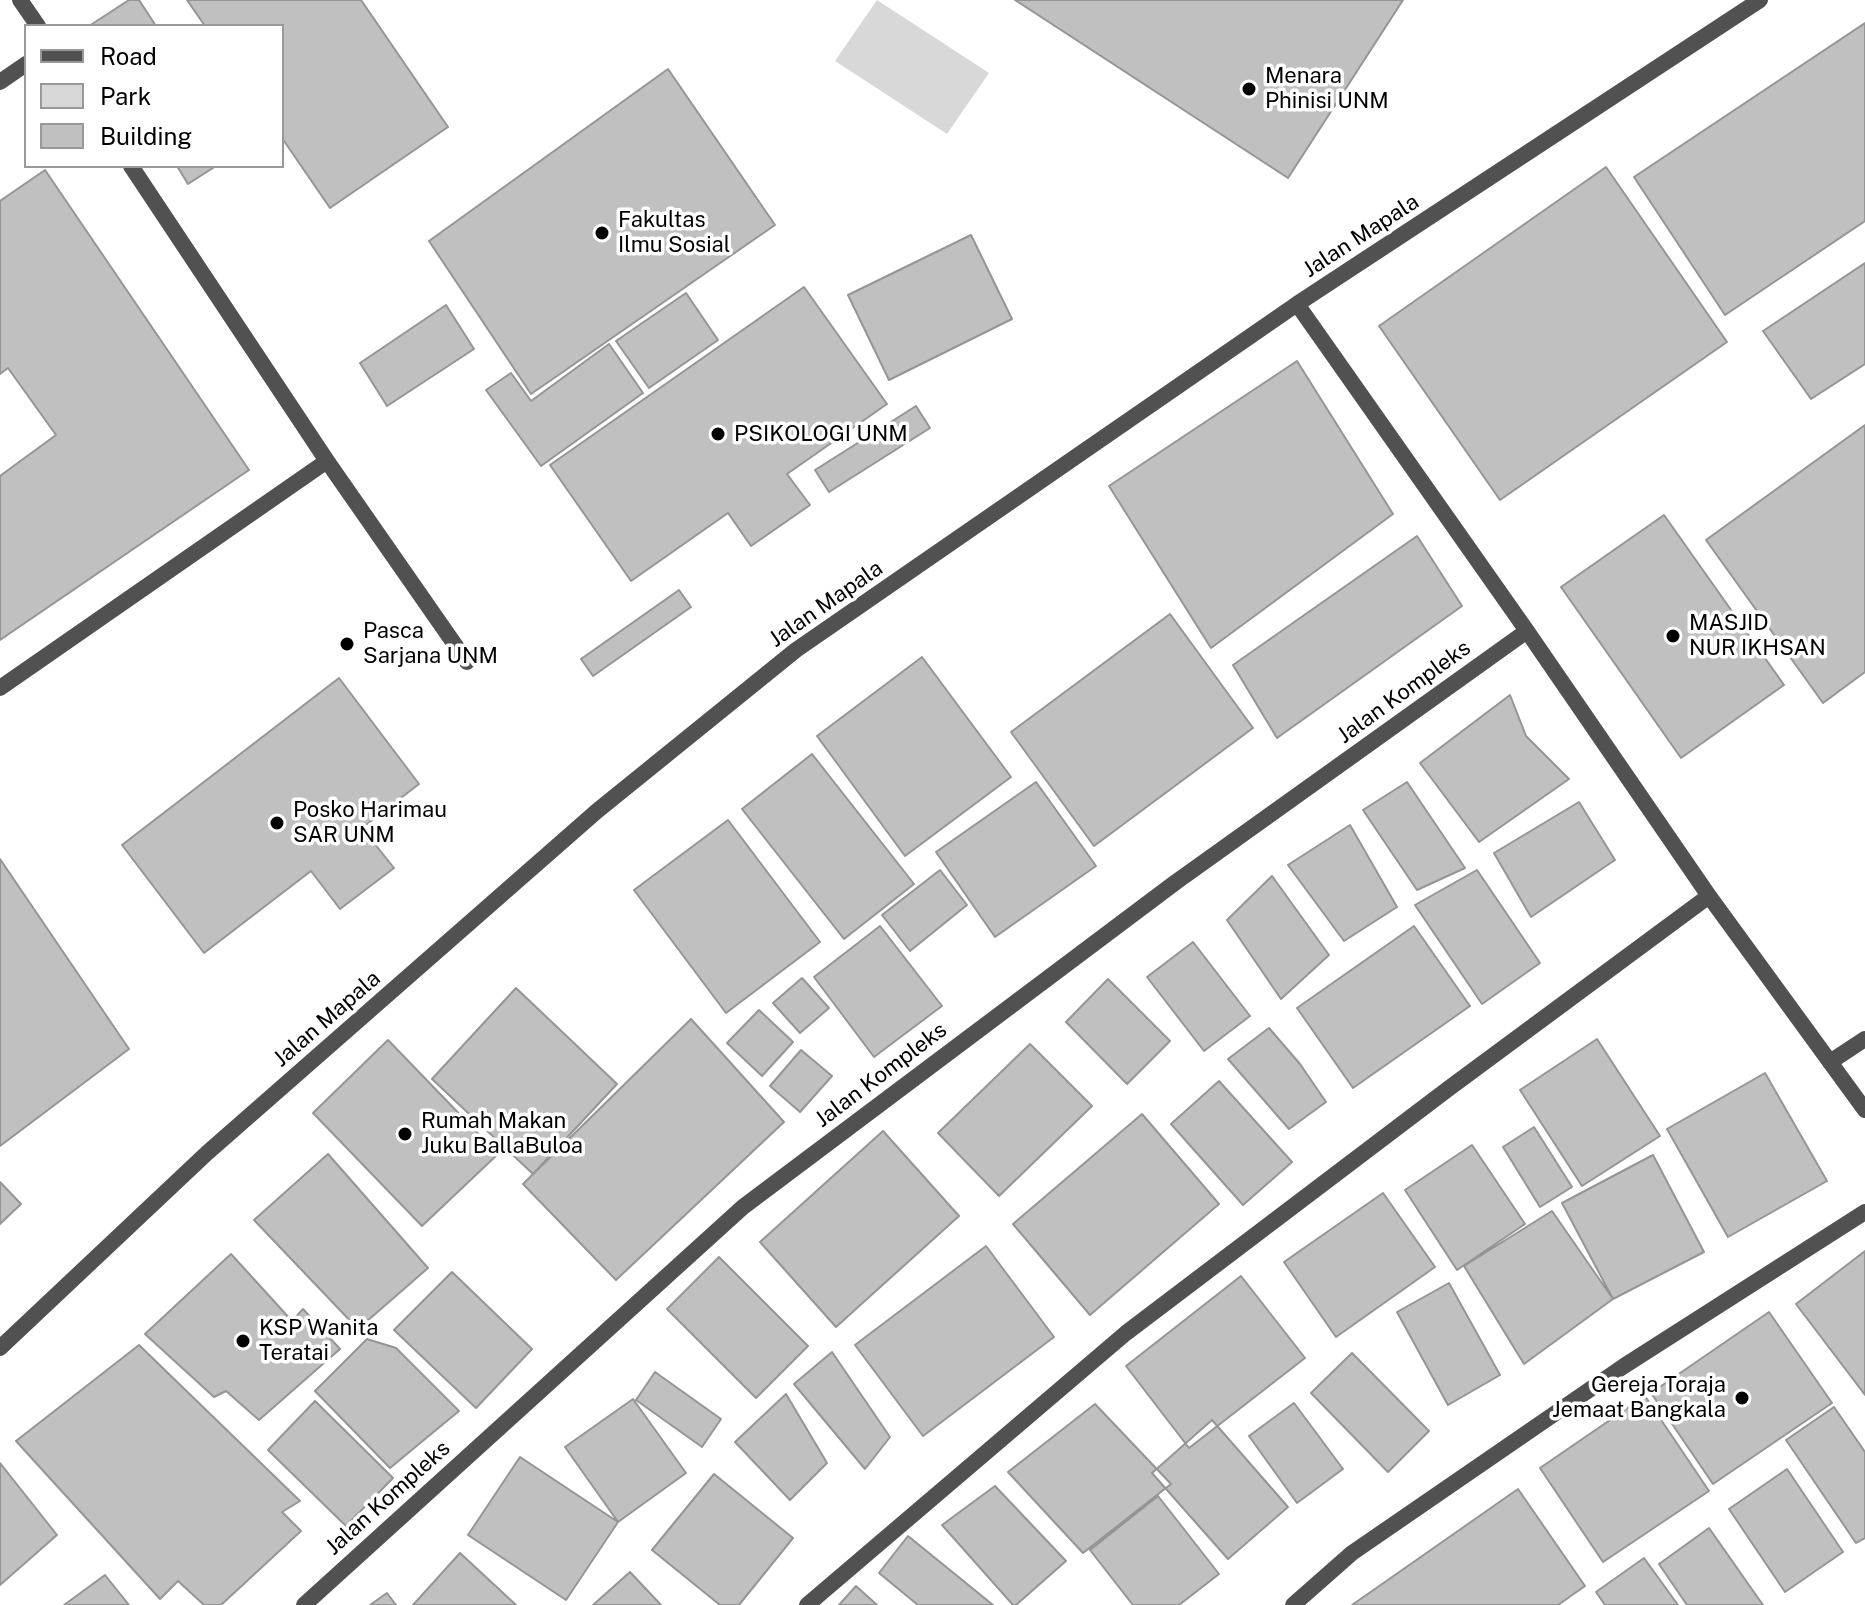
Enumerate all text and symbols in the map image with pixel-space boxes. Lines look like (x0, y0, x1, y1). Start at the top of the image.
legend (24, 24, 284, 168)
text: Road (100, 42, 157, 70)
place label: Menara Phinisi UNM (1265, 63, 1389, 114)
marker: Menara Phinisi UNM (1240, 80, 1258, 98)
text: Park (100, 82, 151, 110)
text: Building (100, 122, 192, 150)
street label: Jalan Mapala (1298, 189, 1424, 283)
place label: Fakultas Ilmu Sosial (618, 207, 730, 258)
marker: Fakultas Ilmu Sosial (593, 224, 611, 242)
place label: PSIKOLOGI UNM (734, 421, 908, 447)
marker: PSIKOLOGI UNM (709, 425, 727, 443)
street label: Jalan Mapala (764, 555, 888, 653)
place label: MASJID NUR IKHSAN (1689, 610, 1826, 662)
place label: Pasca Sarjana UNM (363, 618, 498, 670)
marker: MASJID NUR IKHSAN (1664, 627, 1682, 645)
marker: Pasca Sarjana UNM (338, 635, 356, 653)
street label: Jalan Kompleks (1332, 635, 1476, 749)
place label: Posko Harimau SAR UNM (293, 797, 447, 848)
marker: Posko Harimau SAR UNM (268, 814, 286, 832)
street label: Jalan Mapala (268, 965, 386, 1073)
street label: Jalan Kompleks (810, 1017, 952, 1133)
place label: Rumah Makan Juku BallaBuloa (421, 1108, 583, 1160)
marker: Rumah Makan Juku BallaBuloa (396, 1125, 414, 1143)
place label: KSP Wanita Teratai (259, 1315, 378, 1366)
marker: KSP Wanita Teratai (234, 1332, 252, 1350)
place label: Gereja Toraja Jemaat Bangkala (1552, 1372, 1726, 1424)
marker: Gereja Toraja Jemaat Bangkala (1733, 1389, 1751, 1407)
street label: Jalan Kompleks (320, 1435, 456, 1561)

